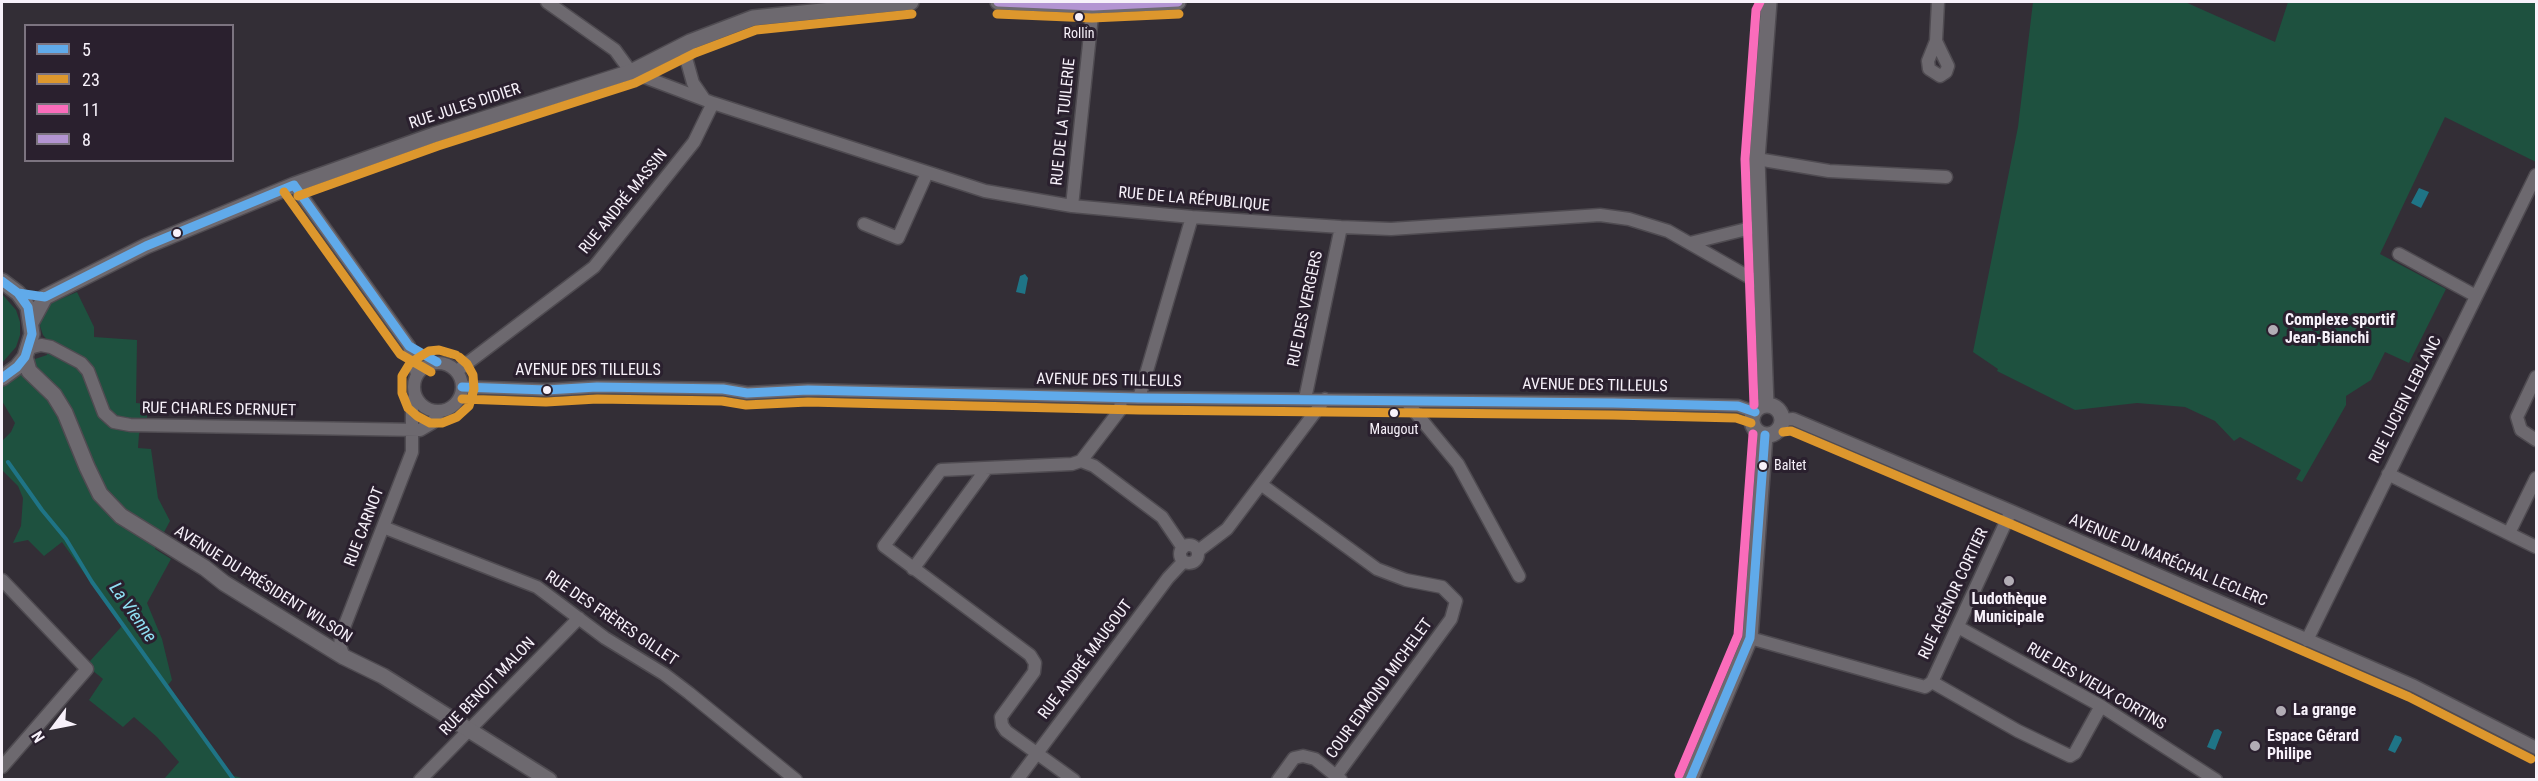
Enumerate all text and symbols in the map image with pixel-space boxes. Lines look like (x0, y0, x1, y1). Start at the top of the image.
marker: Rollin (1073, 11, 1085, 23)
legend (24, 24, 234, 162)
place label: Rollin (1064, 26, 1094, 42)
text: 5 (82, 39, 91, 60)
street label: RUE DE LA TUILERIE (1048, 57, 1080, 187)
text: 23 (82, 69, 100, 90)
street label: RUE JULES DIDIER (407, 80, 523, 134)
text: 11 (82, 99, 100, 120)
text: 8 (82, 129, 91, 150)
street label: RUE ANDRÉ MASSIN (576, 146, 672, 258)
street label: RUE DE LA RÉPUBLIQUE (1118, 184, 1270, 216)
unlabelled marker (171, 227, 183, 239)
street label: RUE DES VERGERS (1284, 249, 1328, 369)
place label: Complexe sportif Jean-Bianchi (2285, 311, 2395, 349)
marker: Complexe sportif Jean-Bianchi (2266, 323, 2280, 337)
street label: RUE LUCIEN LEBLANC (2366, 333, 2446, 467)
street label: AVENUE DES TILLEULS (515, 361, 661, 381)
street label: AVENUE DES TILLEULS (1036, 370, 1182, 392)
street label: AVENUE DES TILLEULS (1522, 375, 1668, 397)
unlabelled marker (541, 384, 553, 396)
street label: RUE CHARLES DERNUET (142, 399, 296, 421)
marker: Maugout (1388, 407, 1400, 419)
place label: Maugout (1370, 422, 1418, 438)
place label: Baltet (1774, 458, 1806, 474)
marker: Baltet (1757, 460, 1769, 472)
street label: RUE CARNOT (341, 485, 389, 569)
street label: AVENUE DU MARÉCHAL LECLERC (2066, 511, 2270, 611)
street label: AVENUE DU PRÉSIDENT WILSON (171, 522, 355, 648)
street label: RUE AGÉNOR CORTIER (1915, 525, 1993, 663)
street label: RUE DES FRÈRES GILLET (541, 567, 681, 671)
marker: Ludothèque Municipale (2002, 574, 2016, 588)
water label: La Vienne (104, 579, 160, 647)
place label: Ludothèque Municipale (1971, 590, 2047, 628)
street label: RUE ANDRÉ MAUGOUT (1035, 597, 1137, 723)
street label: COUR EDMOND MICHELET (1323, 615, 1437, 763)
street label: RUE BENOIT MALON (436, 634, 540, 740)
street label: RUE DES VIEUX CORTINS (2023, 639, 2169, 735)
north arrow (24, 697, 84, 757)
place label: La grange (2293, 701, 2356, 721)
marker: La grange (2274, 704, 2288, 718)
place label: Espace Gérard Philipe (2267, 727, 2359, 765)
text: N (28, 728, 49, 746)
marker: Espace Gérard Philipe (2248, 739, 2262, 753)

